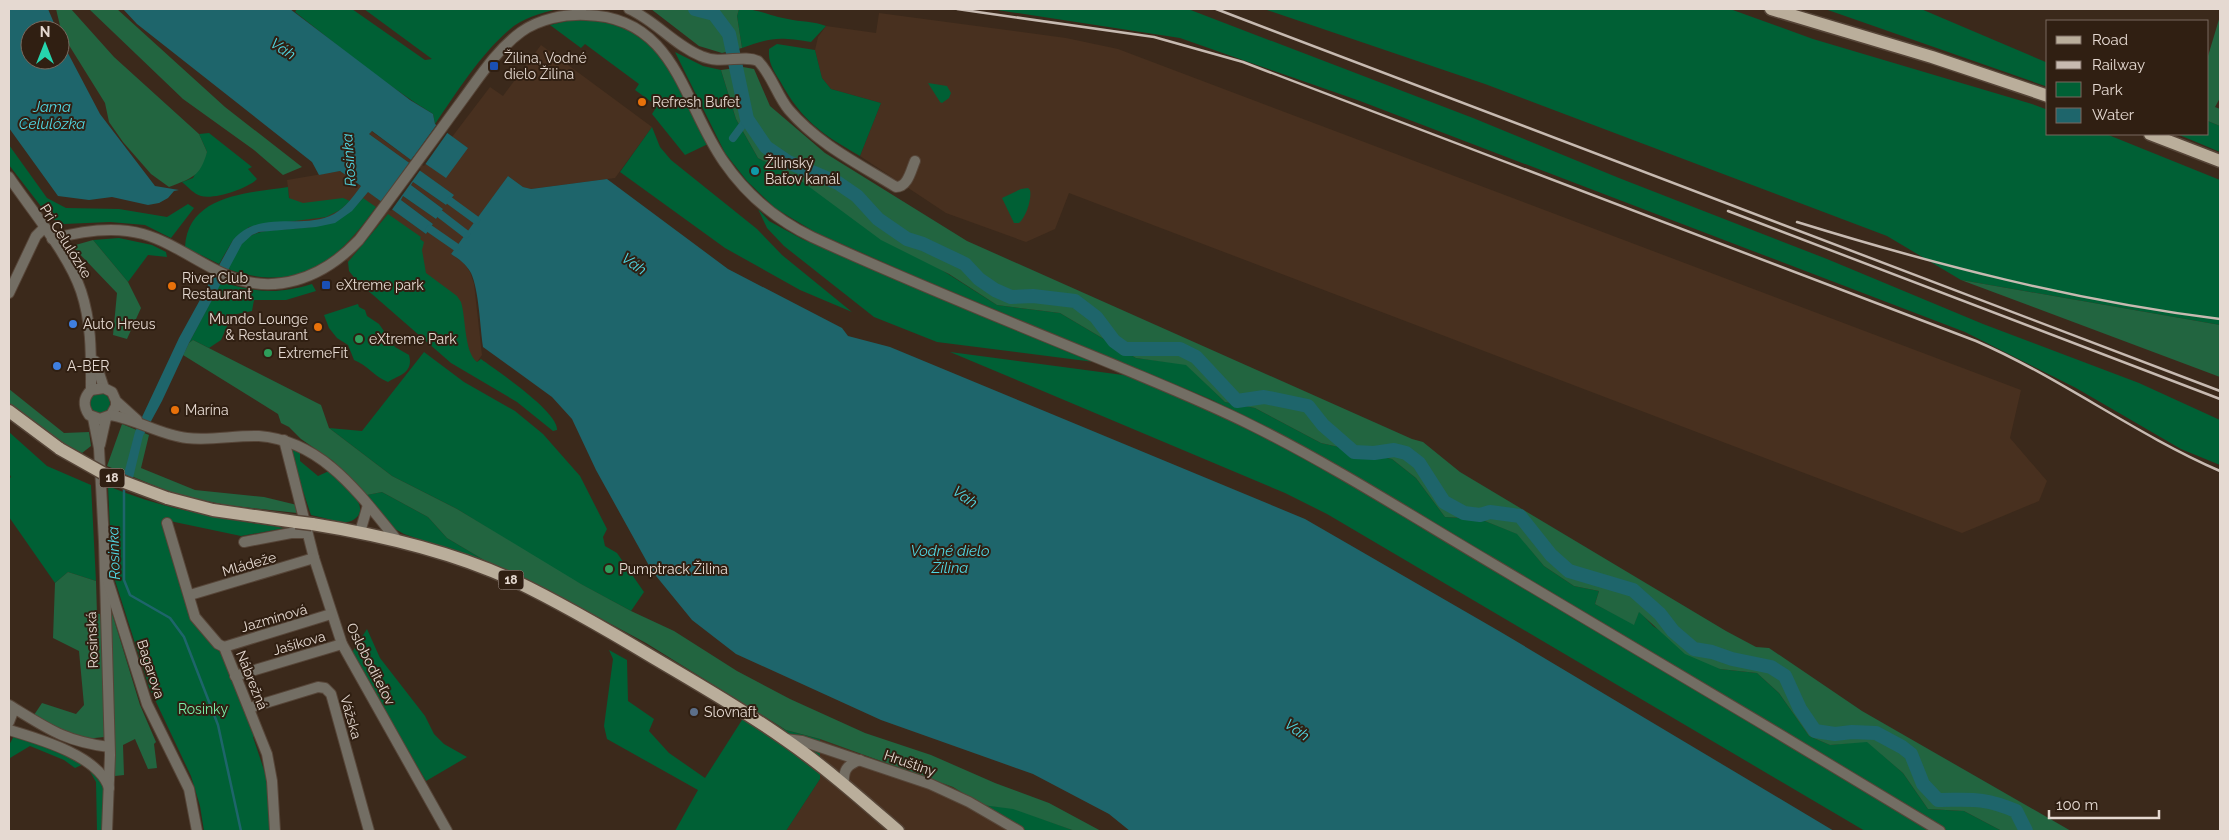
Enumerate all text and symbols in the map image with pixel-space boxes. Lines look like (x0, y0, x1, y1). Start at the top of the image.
north arrow (20, 20, 70, 70)
legend (2046, 20, 2209, 135)
text: N (40, 24, 50, 40)
text: Road (2092, 31, 2128, 49)
water label: Váh (267, 34, 299, 64)
place label: Žilina, Vodné dielo Žilina (504, 49, 587, 82)
text: Railway (2092, 56, 2145, 74)
marker: Žilina, Vodné dielo Žilina (488, 60, 500, 72)
text: Park (2092, 81, 2123, 99)
place label: Refresh Bufet (652, 94, 740, 110)
marker: Refresh Bufet (636, 96, 648, 108)
water label: Jama Celulózka (19, 98, 85, 133)
text: Water (2092, 106, 2135, 124)
water label: Rosinka (338, 133, 360, 187)
place label: Žilinský Baťov kanál (765, 154, 840, 187)
marker: Žilinský Baťov kanál (749, 165, 761, 177)
street label: Pri Celulózke (37, 201, 95, 281)
water label: Váh (618, 249, 650, 279)
place label: River Club Restaurant (182, 270, 252, 302)
place label: eXtreme park (336, 277, 424, 293)
marker: eXtreme park (320, 279, 332, 291)
marker: River Club Restaurant (166, 280, 178, 292)
place label: Mundo Lounge & Restaurant (209, 311, 308, 343)
place label: Auto Hreus (83, 316, 156, 332)
marker: Auto Hreus (67, 318, 79, 330)
marker: Mundo Lounge & Restaurant (312, 321, 324, 333)
place label: eXtreme Park (369, 331, 457, 347)
marker: eXtreme Park (353, 333, 365, 345)
place label: ExtremeFit (278, 345, 348, 361)
marker: ExtremeFit (262, 347, 274, 359)
place label: A-BER (67, 358, 109, 374)
marker: A-BER (51, 360, 63, 372)
place label: Marína (185, 402, 229, 418)
marker: Marína (169, 404, 181, 416)
road number: 18 (100, 468, 124, 488)
water label: Váh (949, 482, 981, 512)
water label: Rosinka (104, 526, 124, 580)
water label: Vodné dielo Žilina (910, 542, 990, 577)
street label: Mládeže (220, 549, 278, 579)
place label: Pumptrack Žilina (619, 560, 728, 577)
marker: Pumptrack Žilina (603, 563, 615, 575)
road number: 18 (498, 570, 524, 590)
street label: Jazmínová (239, 601, 309, 635)
street label: Rosinská (83, 611, 101, 669)
street label: Osloboditeľov (343, 620, 399, 708)
street label: Jašíkova (271, 628, 327, 658)
street label: Bagarova (134, 638, 168, 700)
street label: Nábrežná (233, 648, 271, 712)
street label: Vážska (337, 693, 365, 741)
park label: Rosinky (178, 701, 229, 717)
place label: Slovnaft (704, 704, 757, 720)
marker: Slovnaft (688, 706, 700, 718)
water label: Váh (1281, 715, 1313, 745)
street label: Hruštiny (882, 747, 938, 779)
scale bar (2049, 788, 2159, 820)
text: 100 m (2056, 796, 2098, 814)

